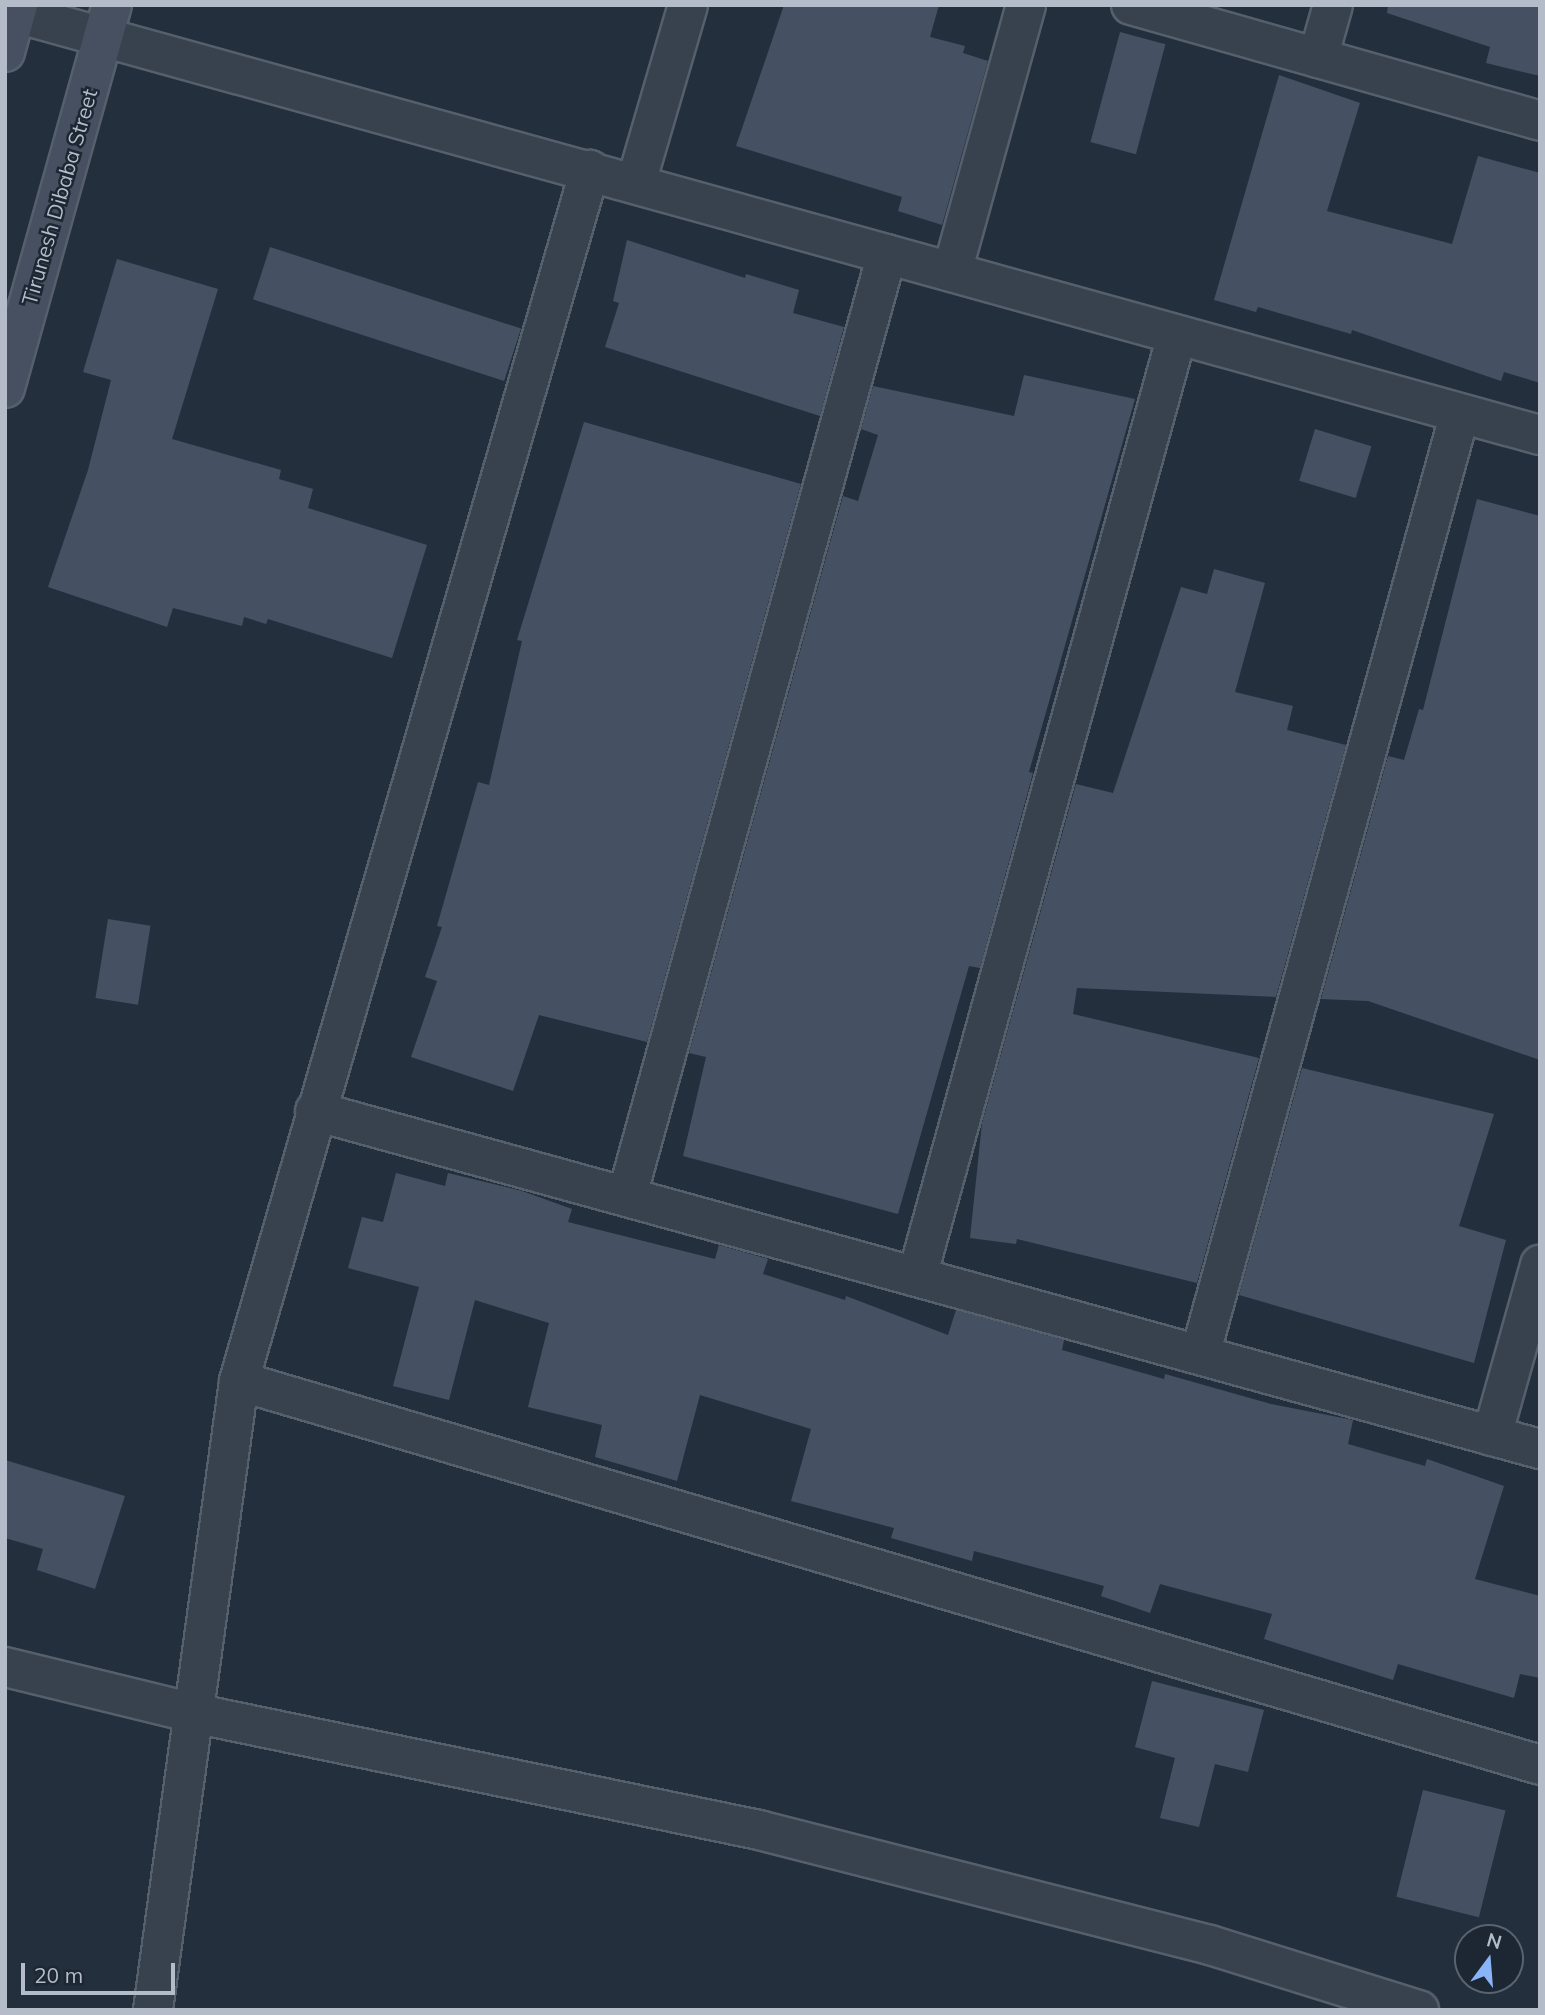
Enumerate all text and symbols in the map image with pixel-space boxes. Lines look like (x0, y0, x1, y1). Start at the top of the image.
street label: Tirunesh Dibaba Street (16, 86, 102, 308)
north arrow (1454, 1924, 1524, 1994)
text: N (1484, 1927, 1504, 1954)
scale bar (24, 1948, 178, 1992)
text: 20 m (34, 1962, 83, 1988)

